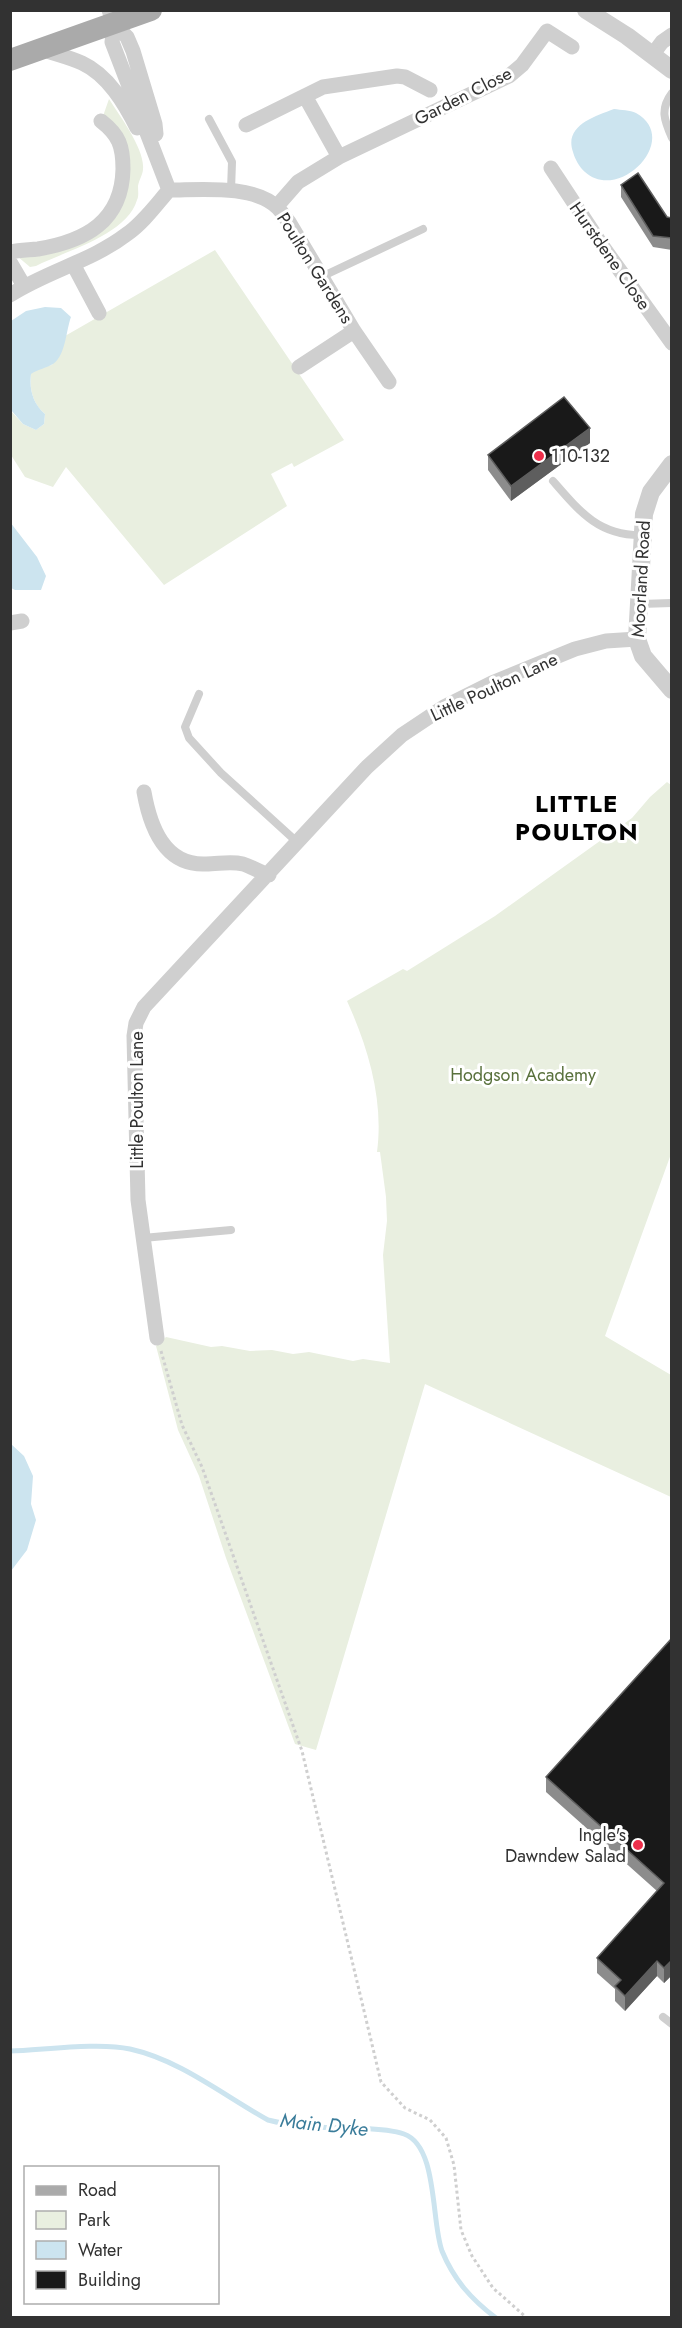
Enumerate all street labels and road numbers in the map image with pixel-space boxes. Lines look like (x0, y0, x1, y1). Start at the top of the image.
street label: Garden Close (410, 60, 516, 132)
street label: Hurstdene Close (563, 197, 657, 315)
street label: Poulton Gardens (270, 207, 360, 329)
street label: Moorland Road (625, 520, 657, 638)
street label: Little Poulton Lane (426, 646, 562, 728)
street label: Little Poulton Lane (124, 1031, 150, 1169)

